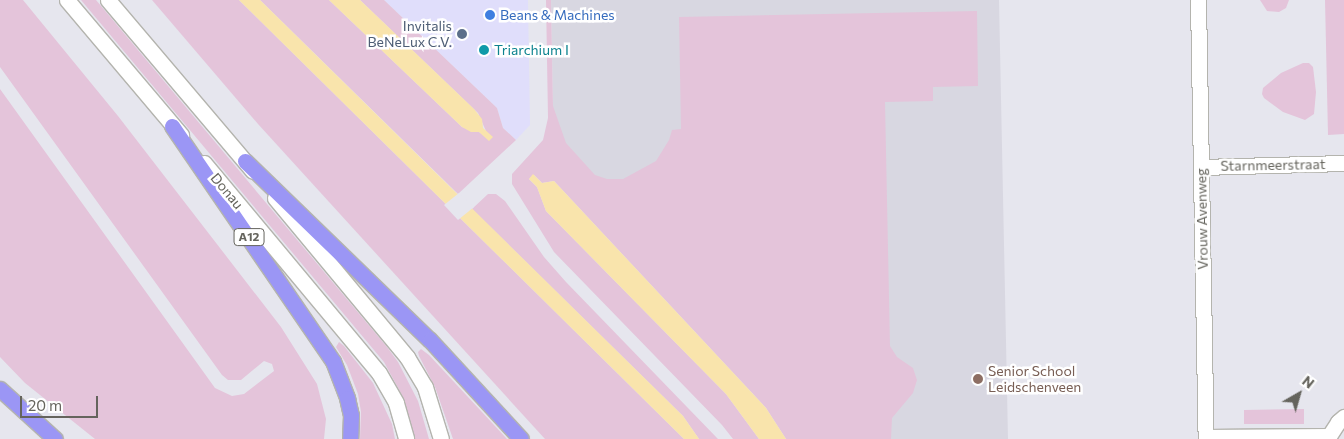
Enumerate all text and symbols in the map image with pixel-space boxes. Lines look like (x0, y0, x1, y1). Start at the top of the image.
place label: Beans & Machines (500, 7, 615, 23)
marker: Beans & Machines (484, 9, 496, 21)
place label: Invitalis BeNeLux C.V. (368, 18, 452, 50)
marker: Invitalis BeNeLux C.V. (456, 28, 468, 40)
place label: Triarchium I (494, 42, 569, 58)
marker: Triarchium I (478, 44, 490, 56)
street label: Starnmeerstraat (1220, 156, 1326, 174)
street label: Vrouw Avenweg (1193, 168, 1211, 270)
street label: Donau (207, 170, 247, 212)
road number: A12 (233, 228, 265, 246)
place label: Senior School Leidschenveen (988, 363, 1081, 396)
north arrow (1274, 369, 1324, 419)
text: N (1299, 372, 1318, 392)
marker: Senior School Leidschenveen (972, 373, 984, 385)
scale bar (22, 386, 100, 418)
text: 20 m (28, 396, 62, 414)

